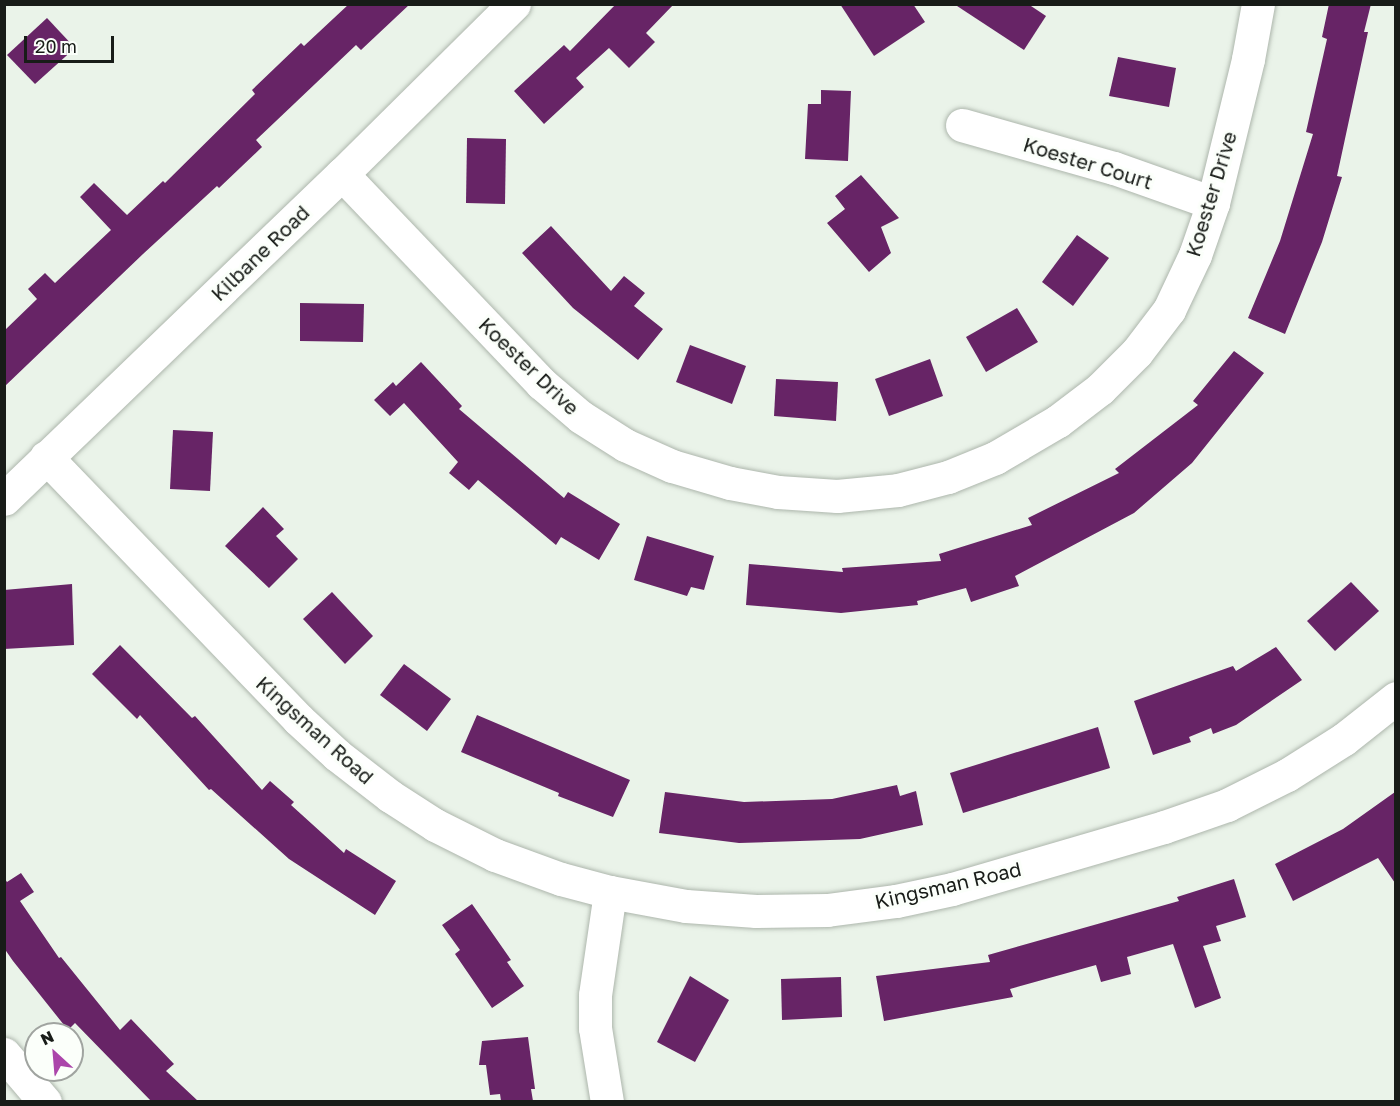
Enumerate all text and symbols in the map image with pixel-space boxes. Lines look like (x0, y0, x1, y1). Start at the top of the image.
scale bar (27, 24, 117, 62)
text: 20 m (35, 35, 77, 57)
street label: Koester Drive (1181, 129, 1241, 259)
street label: Koester Court (1020, 132, 1156, 194)
street label: Kilbane Road (206, 200, 314, 306)
street label: Koester Drive (474, 312, 584, 420)
street label: Kingsman Road (251, 671, 379, 789)
street label: Kingsman Road (872, 856, 1024, 914)
north arrow (24, 1022, 84, 1082)
text: N (37, 1026, 57, 1049)

